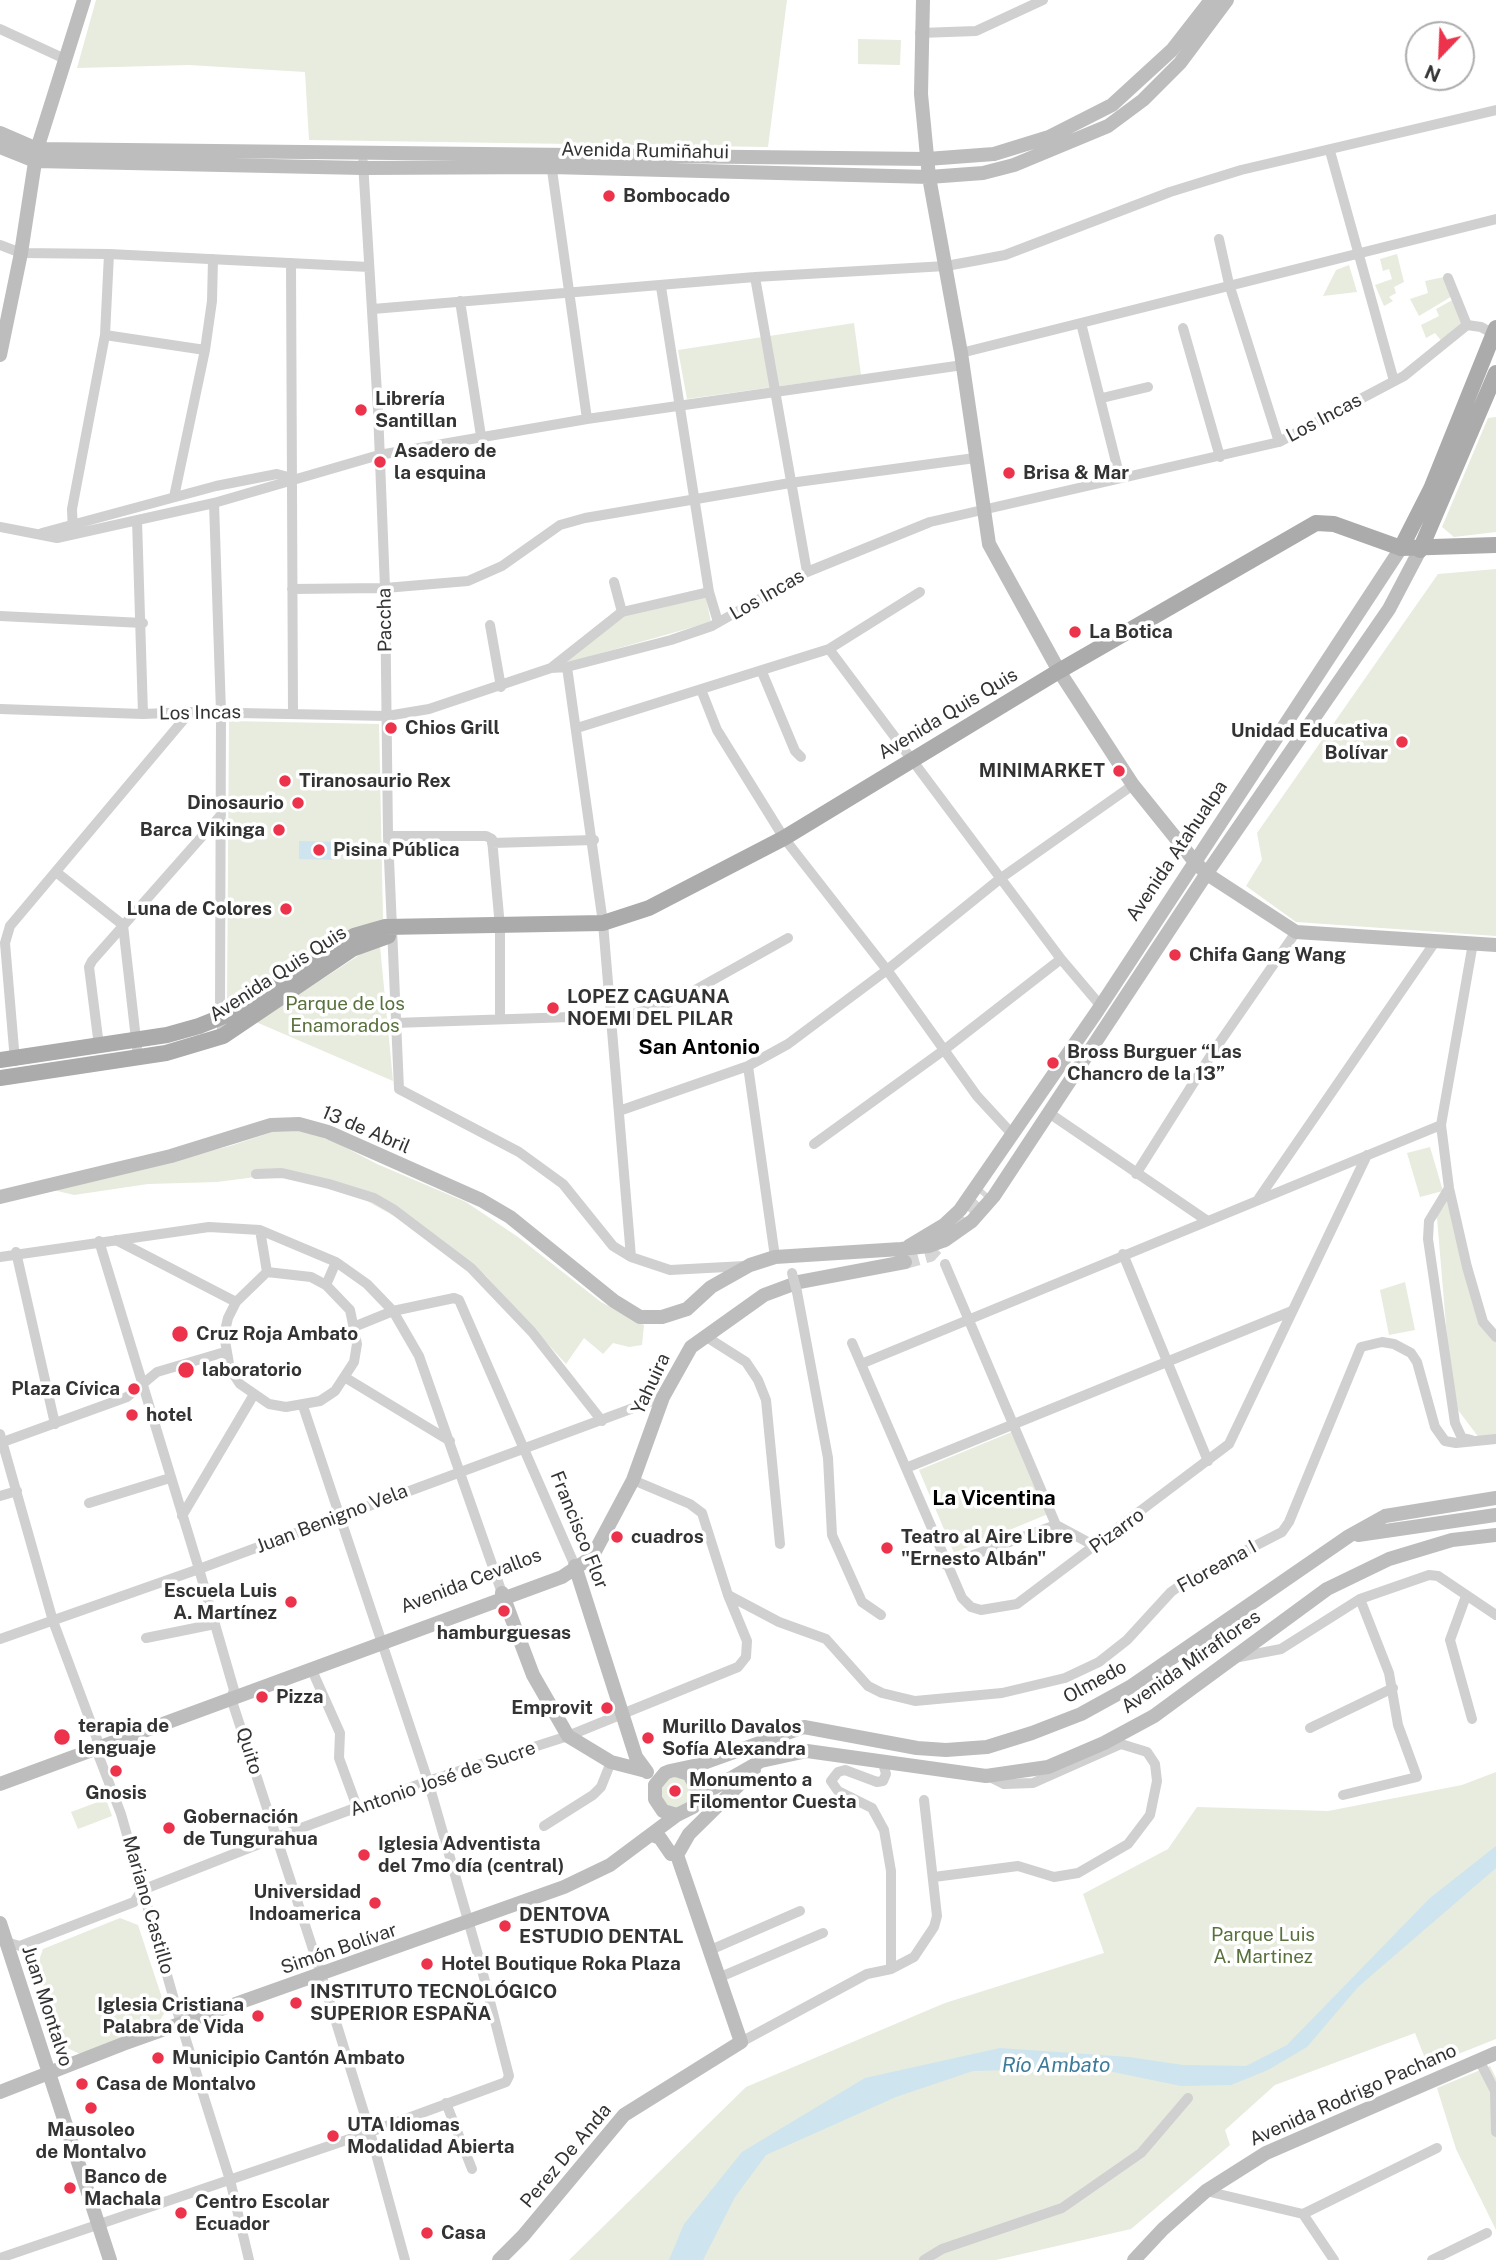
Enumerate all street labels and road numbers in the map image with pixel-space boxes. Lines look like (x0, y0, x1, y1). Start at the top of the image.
street label: Avenida Rumiñahui (561, 138, 729, 164)
street label: Los Incas (1282, 389, 1366, 447)
street label: Los Incas (726, 565, 808, 625)
street label: Paccha (373, 588, 397, 652)
street label: Avenida Quis Quis (874, 663, 1022, 765)
street label: Los Incas (159, 701, 241, 725)
street label: Avenida Atahualpa (1121, 776, 1233, 926)
street label: Avenida Quis Quis (205, 921, 351, 1027)
street label: 13 de Abril (318, 1101, 414, 1159)
street label: Yahuira (627, 1350, 675, 1418)
street label: Francisco Flor (545, 1468, 613, 1592)
street label: Juan Benigno Vela (253, 1480, 411, 1558)
street label: Pizarro (1085, 1504, 1149, 1558)
street label: Floreana I (1173, 1536, 1261, 1598)
street label: Avenida Cevallos (397, 1544, 545, 1618)
street label: Avenida Miraflores (1117, 1605, 1265, 1719)
street label: Olmedo (1059, 1655, 1131, 1709)
street label: Quito (231, 1725, 267, 1777)
street label: Antonio José de Sucre (347, 1737, 539, 1821)
street label: Mariano Castillo (117, 1833, 179, 1977)
street label: Simón Bolívar (278, 1918, 400, 1980)
street label: Juan Montalvo (17, 1943, 77, 2069)
street label: Avenida Rodrigo Pachano (1246, 2039, 1460, 2151)
street label: Perez De Anda (516, 2099, 616, 2213)

